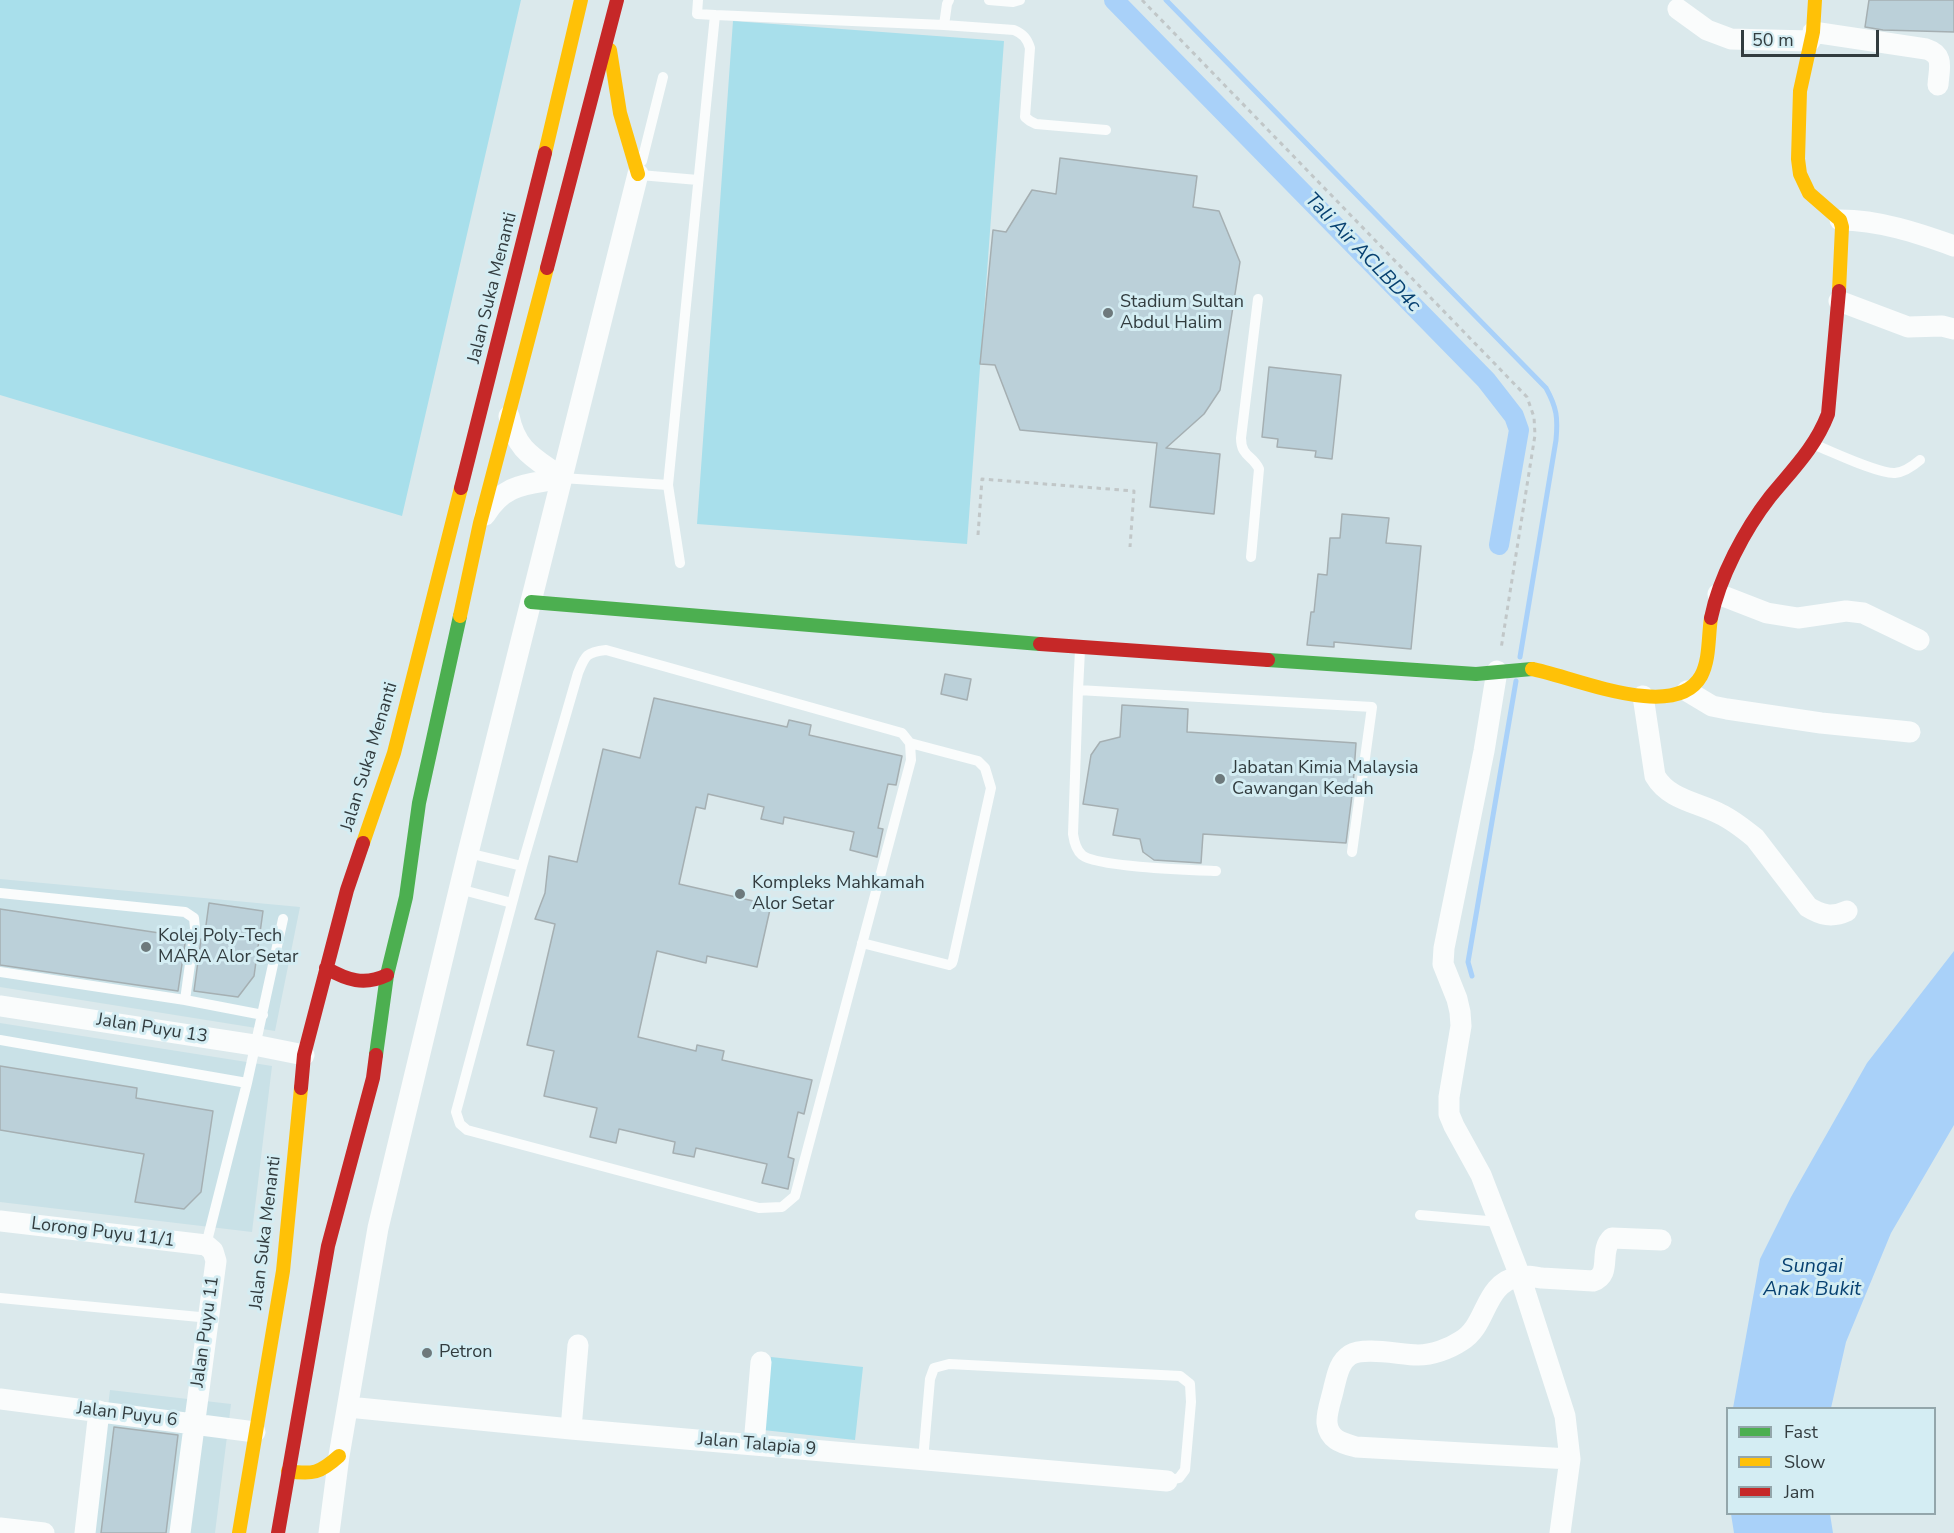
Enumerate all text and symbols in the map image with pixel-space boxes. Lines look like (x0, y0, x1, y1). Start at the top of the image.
scale bar (1744, 18, 1882, 56)
text: 50 m (1752, 28, 1794, 52)
water label: Tali Air ACLBD4c (1299, 188, 1425, 318)
street label: Jalan Suka Menanti (464, 210, 522, 366)
place label: Stadium Sultan Abdul Halim (1120, 292, 1244, 334)
marker: Stadium Sultan Abdul Halim (1101, 306, 1115, 320)
street label: Jalan Suka Menanti (337, 680, 403, 834)
place label: Jabatan Kimia Malaysia Cawangan Kedah (1232, 758, 1418, 800)
marker: Jabatan Kimia Malaysia Cawangan Kedah (1213, 772, 1227, 786)
place label: Kompleks Mahkamah Alor Setar (752, 873, 925, 916)
marker: Kompleks Mahkamah Alor Setar (733, 887, 747, 901)
place label: Kolej Poly-Tech MARA Alor Setar (158, 926, 298, 968)
marker: Kolej Poly-Tech MARA Alor Setar (139, 940, 153, 954)
street label: Jalan Puyu 13 (95, 1010, 209, 1048)
street label: Jalan Suka Menanti (246, 1155, 286, 1311)
street label: Lorong Puyu 11/1 (30, 1213, 176, 1253)
water label: Sungai Anak Bukit (1763, 1255, 1861, 1302)
street label: Jalan Puyu 11 (188, 1275, 224, 1389)
place label: Petron (439, 1342, 492, 1364)
marker: Petron (420, 1346, 434, 1360)
street label: Jalan Puyu 6 (75, 1398, 179, 1432)
legend (1726, 1407, 1936, 1515)
text: Fast (1784, 1420, 1818, 1444)
street label: Jalan Talapia 9 (697, 1429, 817, 1461)
text: Slow (1784, 1450, 1825, 1474)
text: Jam (1784, 1480, 1815, 1504)

